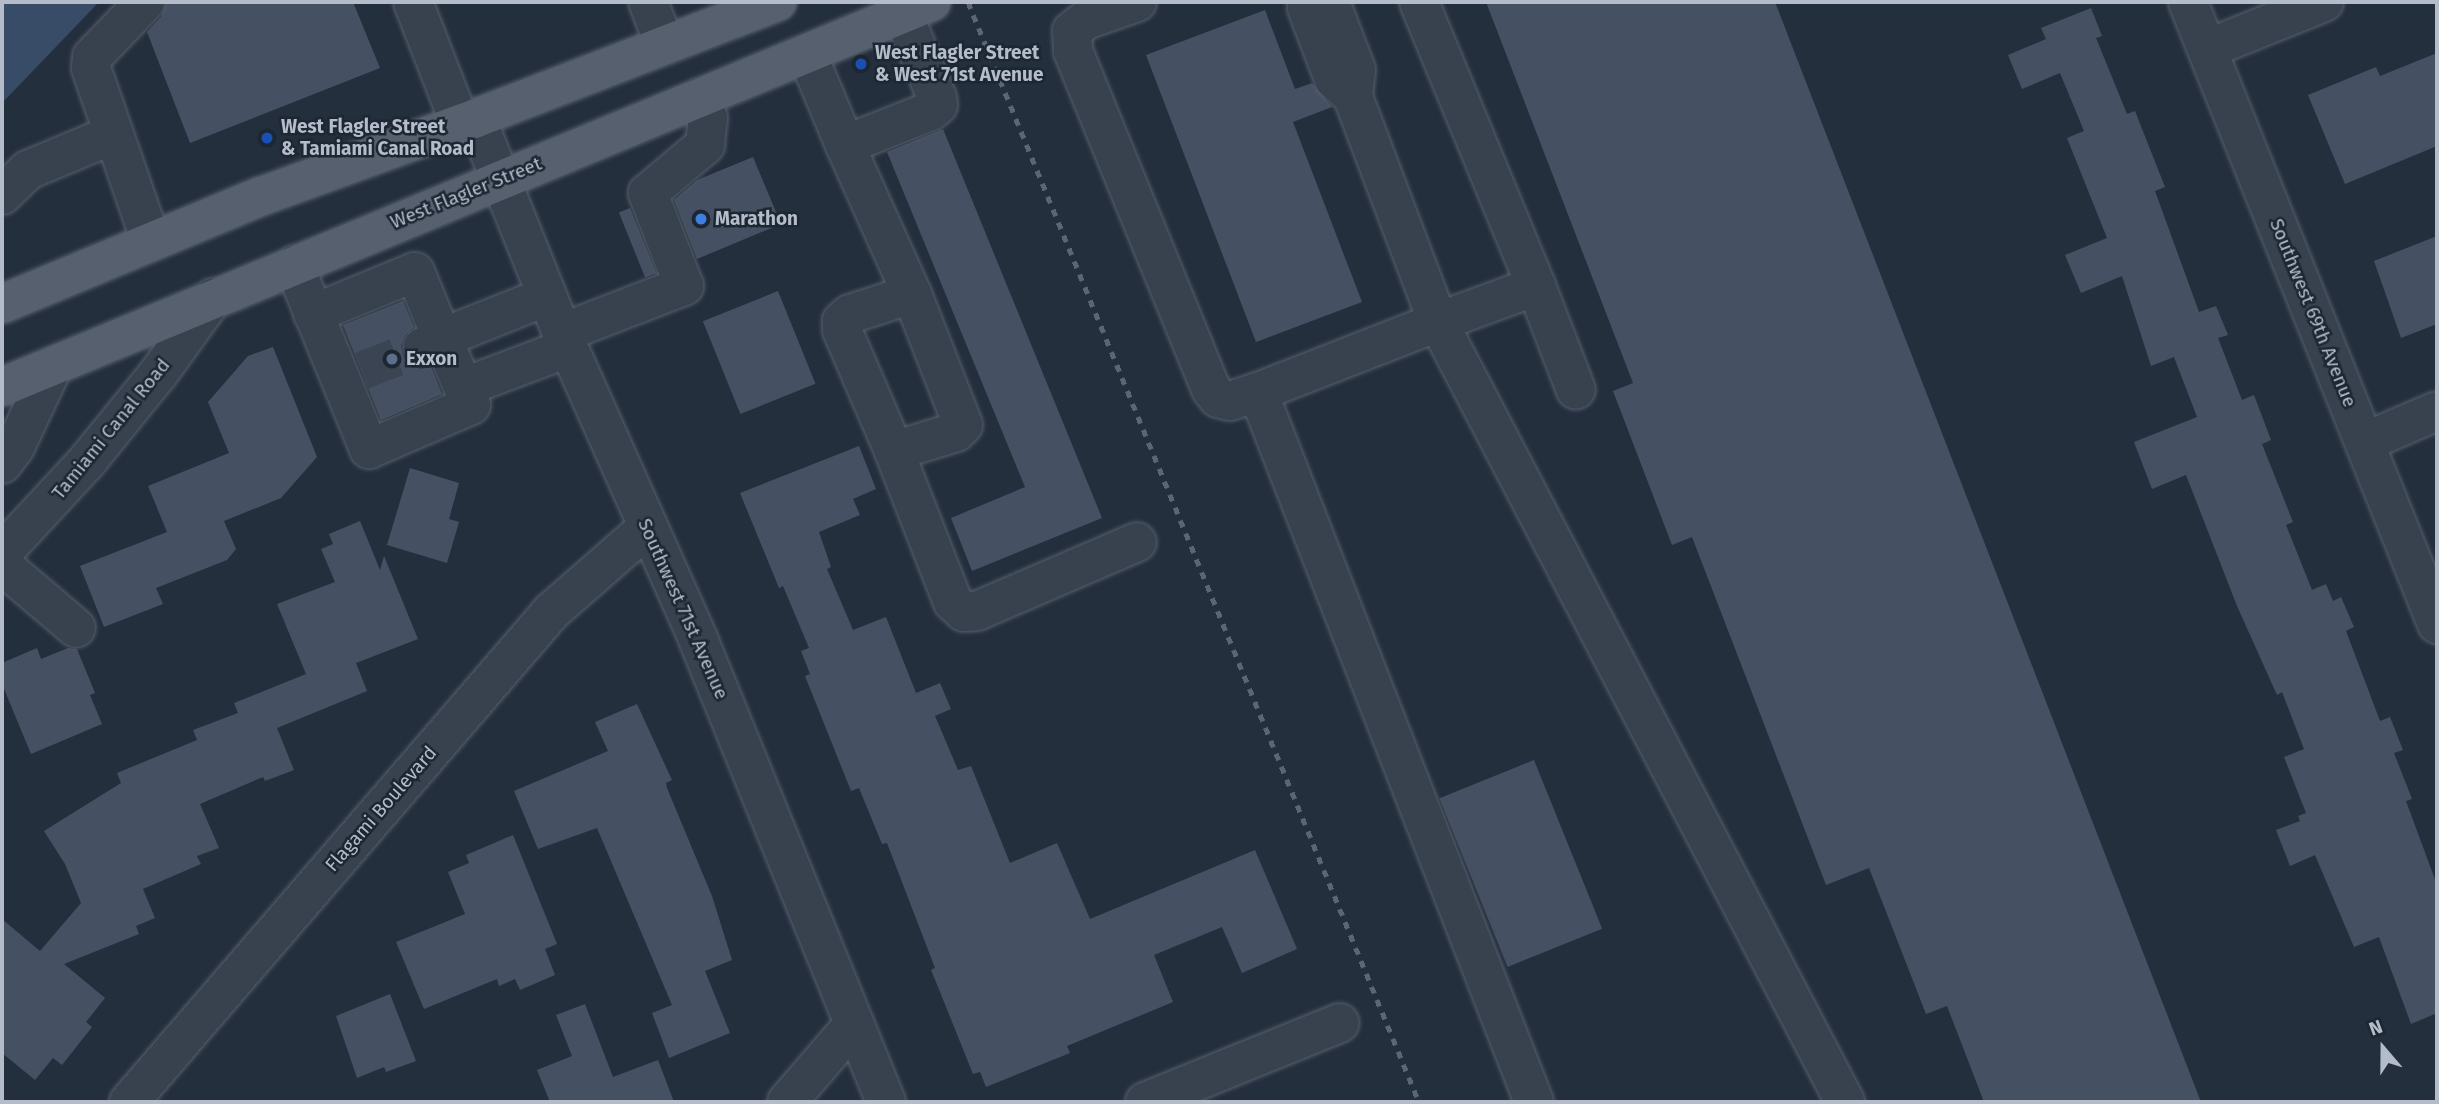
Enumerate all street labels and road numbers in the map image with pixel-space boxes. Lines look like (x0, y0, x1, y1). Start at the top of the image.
street label: West Flagler Street (387, 152, 545, 234)
street label: Southwest 69th Avenue (2265, 215, 2361, 411)
street label: Tamiami Canal Road (47, 354, 175, 504)
street label: Southwest 71st Avenue (633, 515, 733, 703)
street label: Flagami Boulevard (320, 742, 442, 876)

